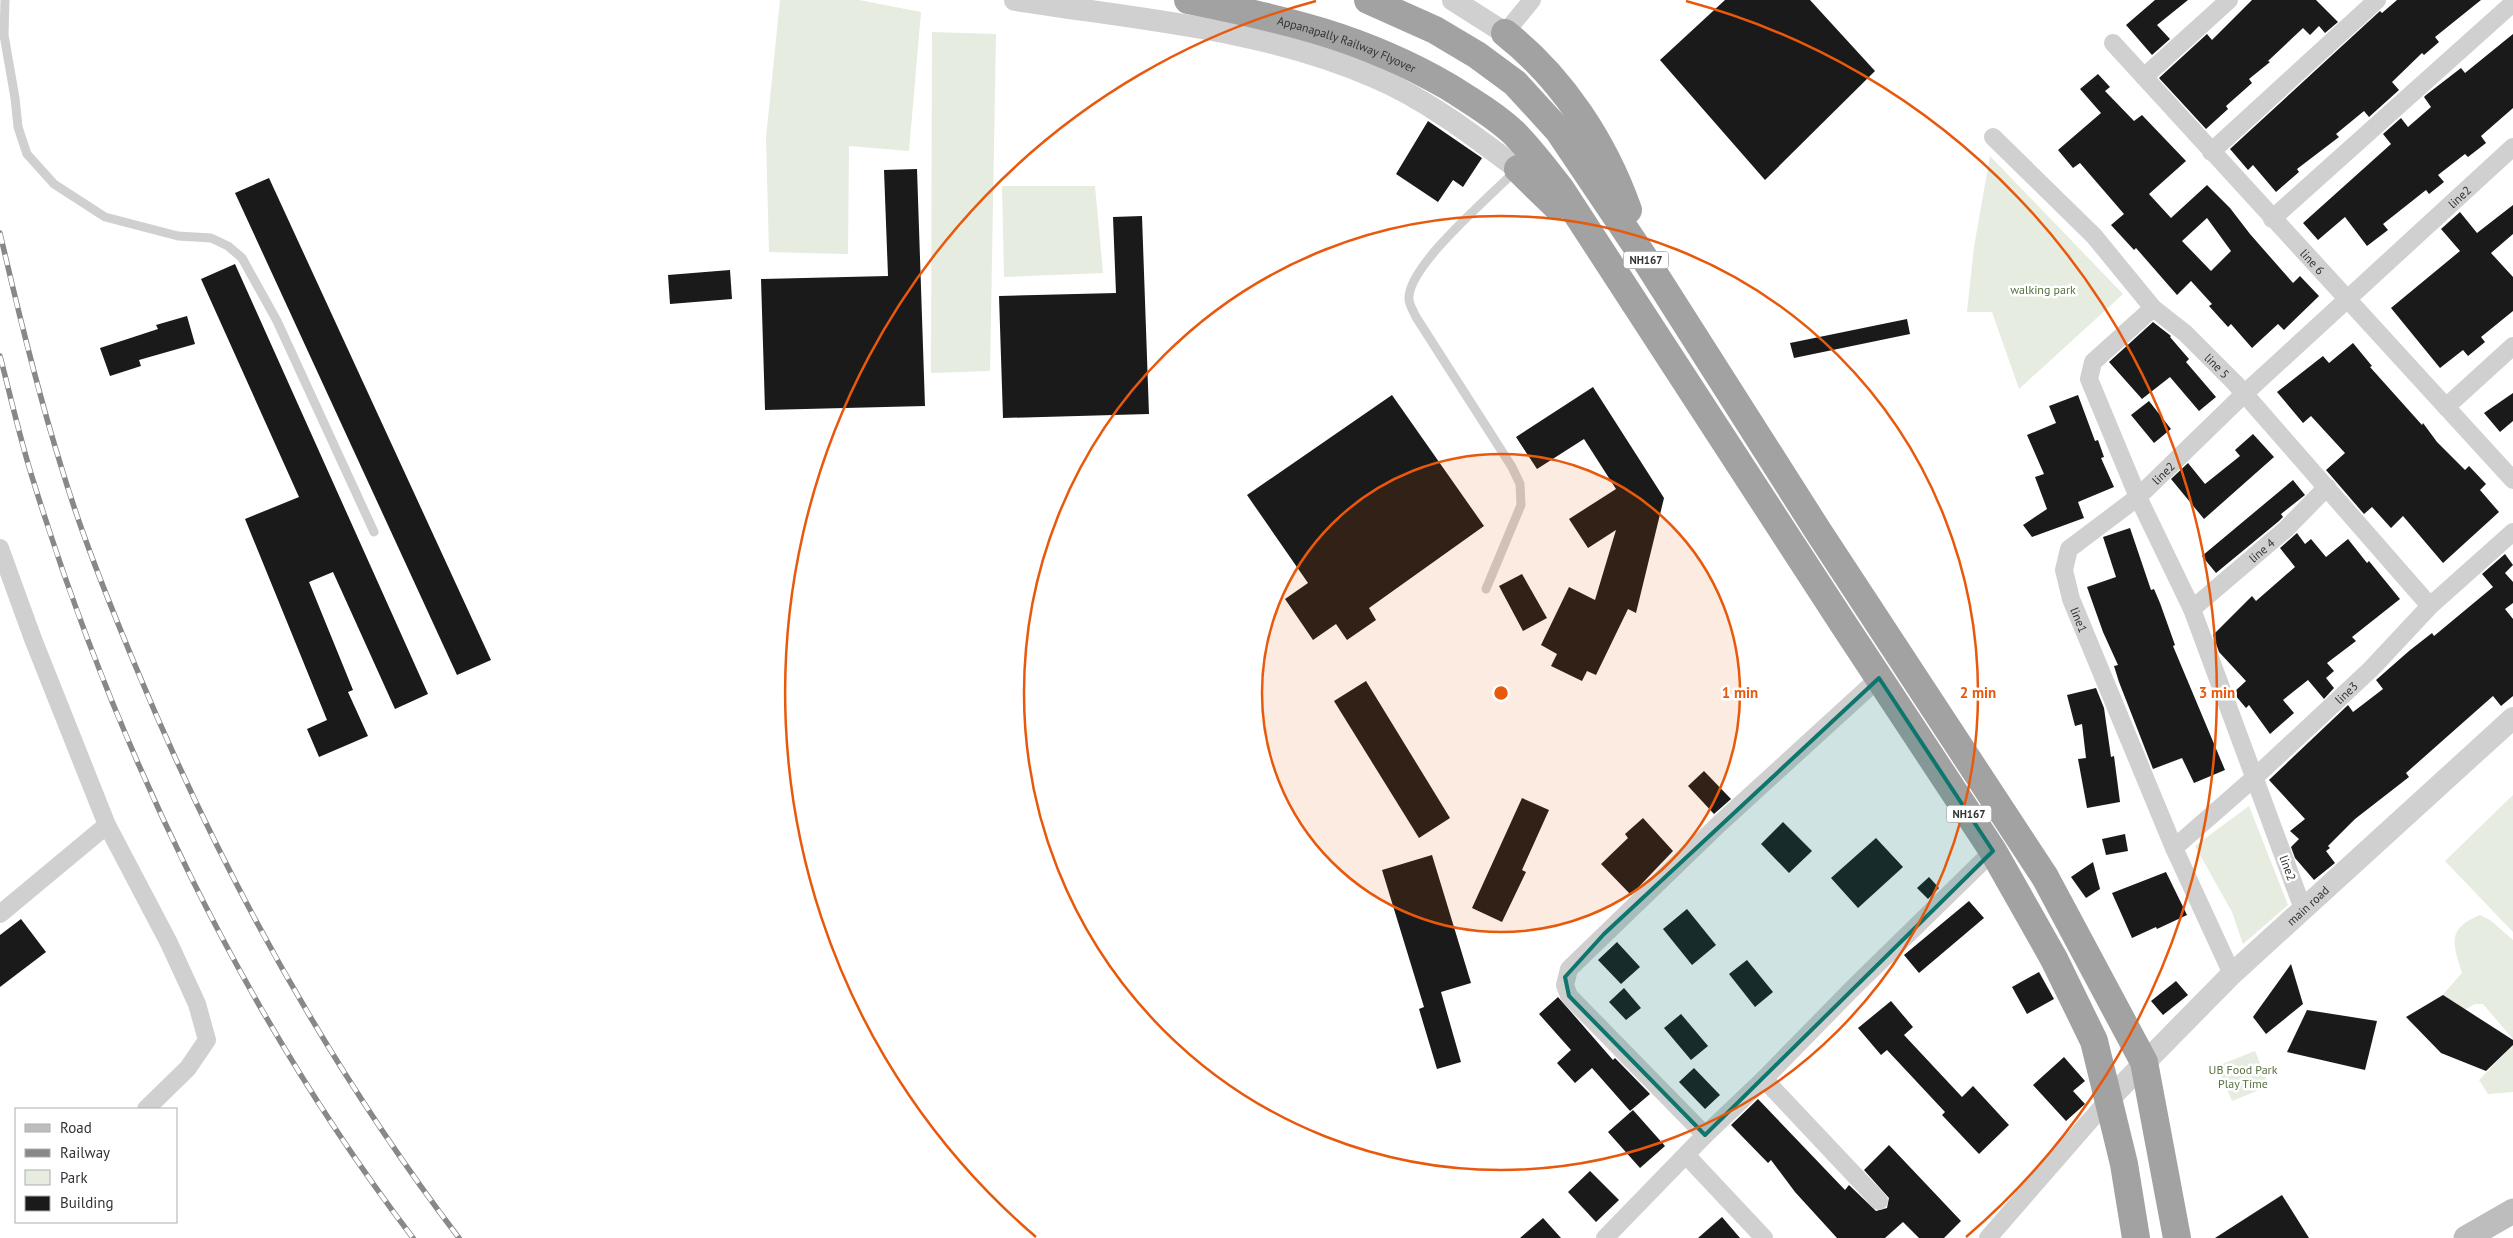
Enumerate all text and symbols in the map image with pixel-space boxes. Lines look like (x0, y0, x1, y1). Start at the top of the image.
street label: Appanapally Railway Flyover (1276, 12, 1419, 76)
street label: line2 (2444, 182, 2474, 211)
street label: line 6 (2297, 246, 2328, 277)
road number: NH167 (1624, 252, 1668, 268)
park label: walking park (2010, 282, 2076, 297)
street label: line 5 (2202, 350, 2233, 381)
street label: line2 (2148, 458, 2177, 487)
street label: line 4 (2245, 535, 2278, 565)
street label: line1 (2068, 605, 2091, 634)
street label: line3 (2331, 678, 2361, 707)
text: 1 min (1722, 683, 1758, 702)
text: 2 min (1960, 683, 1996, 702)
text: 3 min (2199, 683, 2235, 702)
centre of rings (1492, 684, 1510, 702)
road number: NH167 (1946, 806, 1992, 822)
street label: line2 (2277, 853, 2299, 883)
street label: main road (2283, 882, 2332, 928)
park label: UB Food Park Play Time (2209, 1062, 2278, 1091)
legend (15, 1108, 178, 1223)
text: Road (60, 1118, 92, 1137)
text: Railway (60, 1143, 110, 1162)
text: Park (60, 1168, 88, 1187)
text: Building (60, 1193, 114, 1212)

